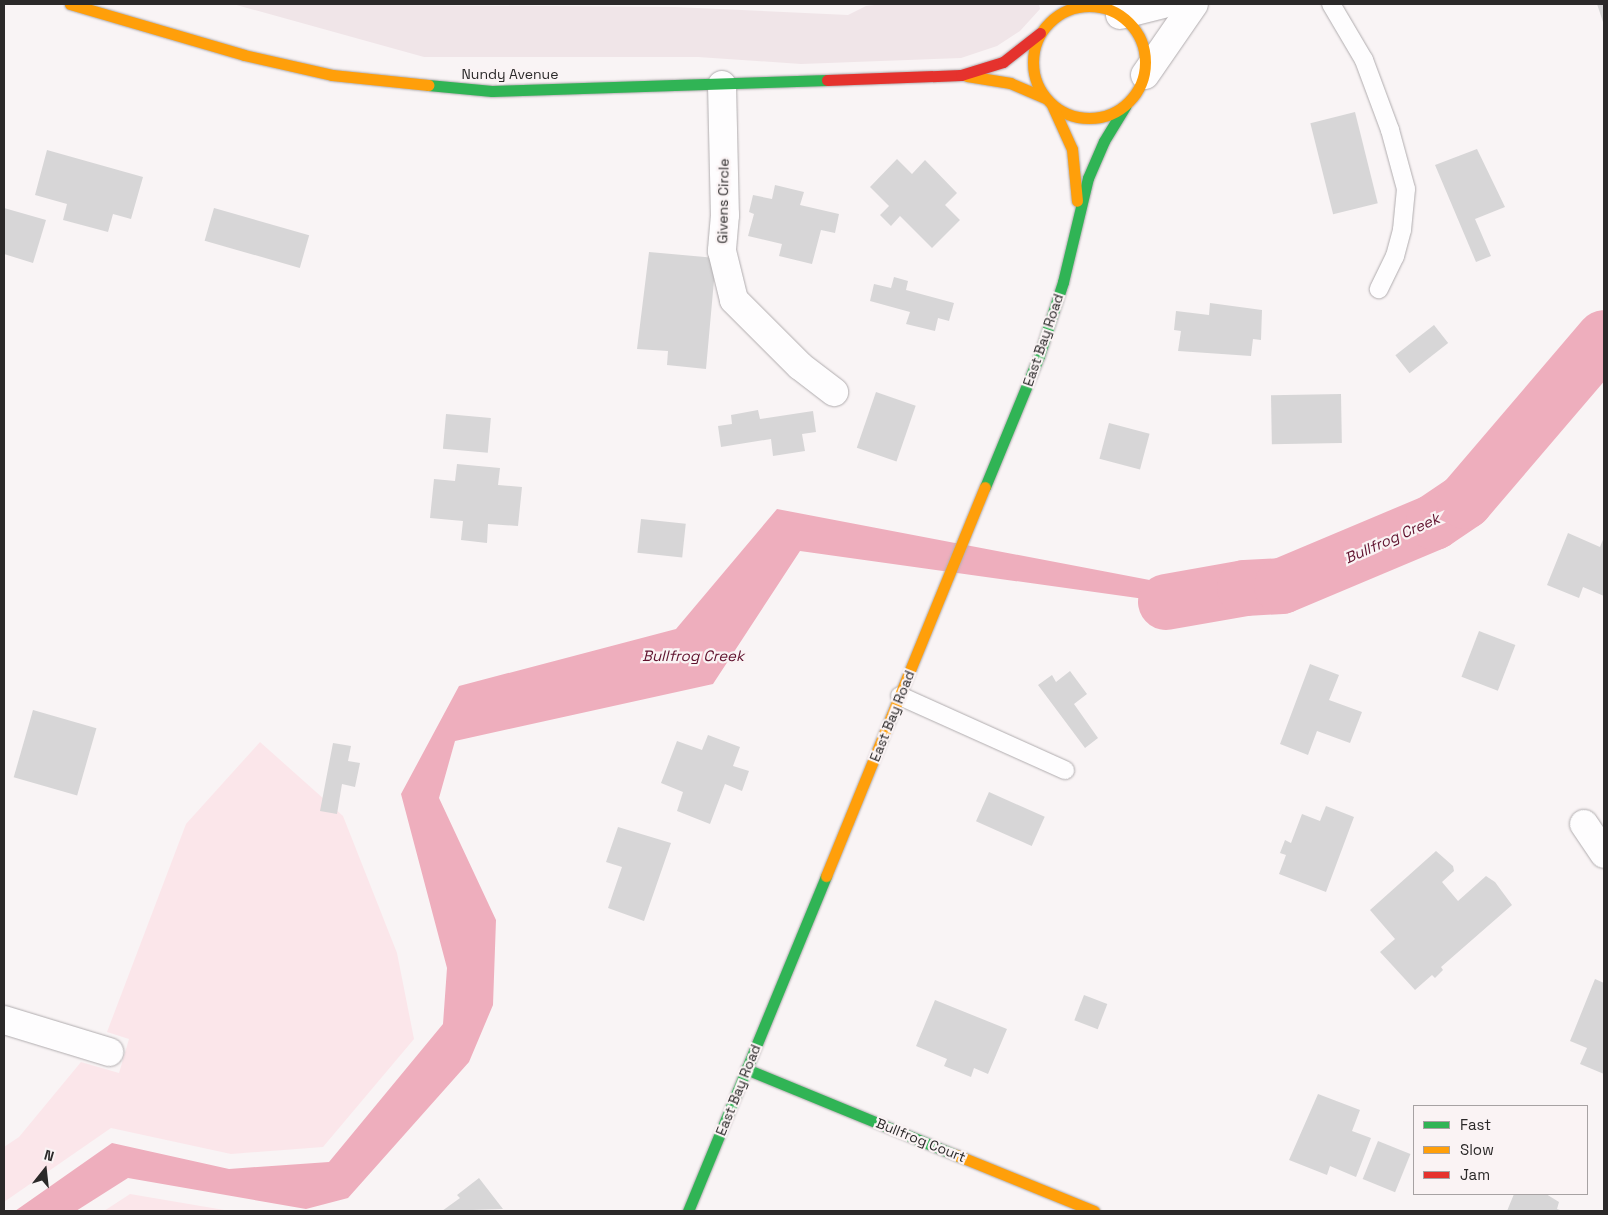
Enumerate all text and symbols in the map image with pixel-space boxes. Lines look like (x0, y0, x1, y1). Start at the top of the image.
street label: Nundy Avenue (461, 66, 559, 82)
street label: Givens Circle (714, 158, 732, 244)
street label: East Bay Road (1019, 292, 1067, 388)
water label: Bullfrog Creek (1342, 509, 1442, 567)
water label: Bullfrog Creek (642, 647, 744, 665)
street label: East Bay Road (866, 668, 918, 764)
street label: East Bay Road (712, 1042, 764, 1138)
legend (1413, 1105, 1588, 1195)
street label: Bullfrog Court (874, 1114, 968, 1166)
text: Fast (1460, 1115, 1491, 1134)
text: Slow (1460, 1140, 1494, 1159)
north arrow (20, 1145, 70, 1195)
text: N (42, 1146, 56, 1166)
text: Jam (1460, 1165, 1490, 1184)

